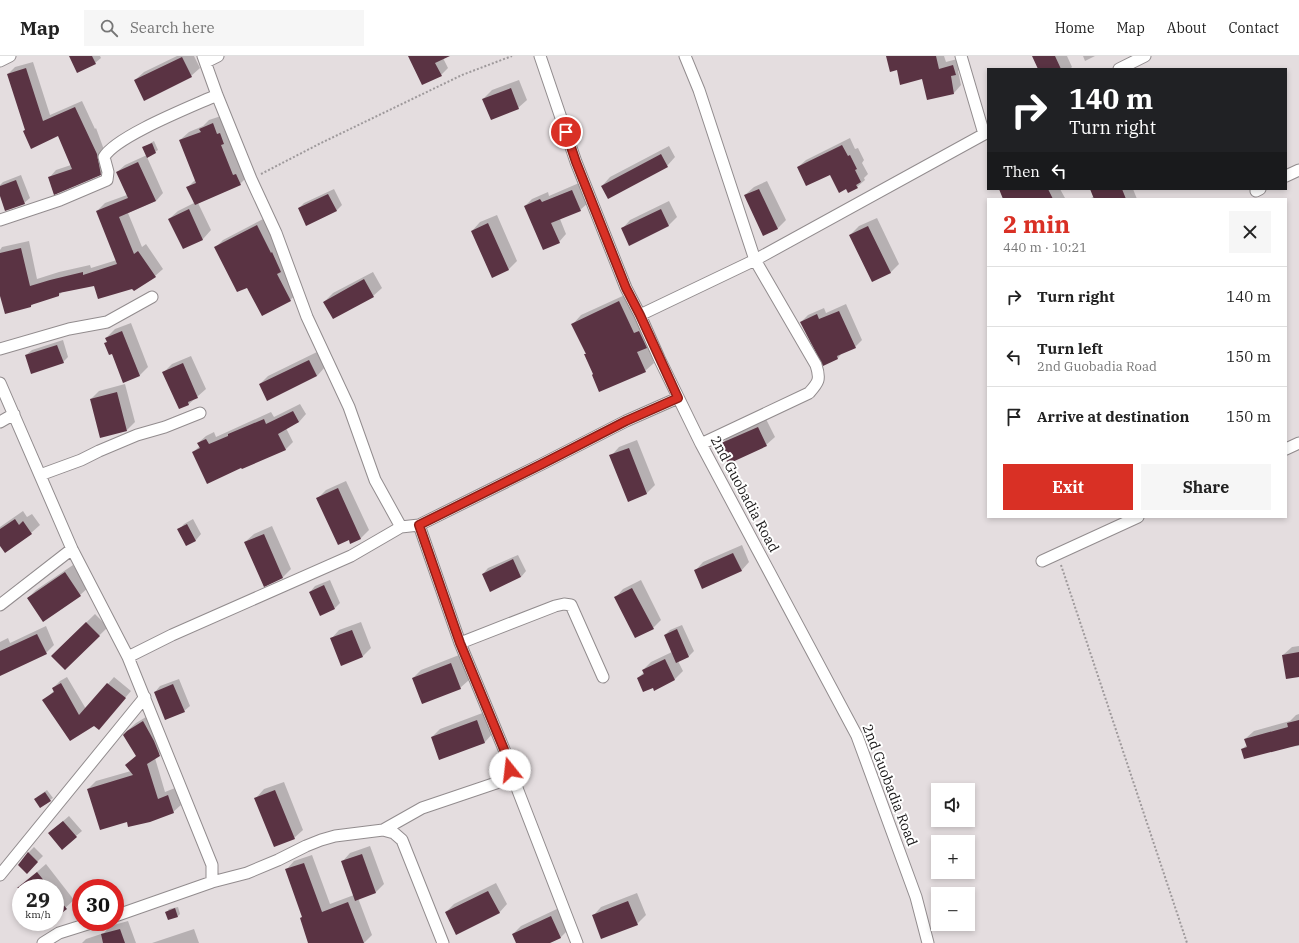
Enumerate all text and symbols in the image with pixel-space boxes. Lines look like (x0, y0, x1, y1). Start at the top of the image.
search box (84, 10, 364, 46)
text: Map (20, 16, 60, 40)
icon: search (98, 17, 120, 39)
text: Search here (130, 18, 214, 37)
text: Home (1055, 19, 1094, 37)
text: Map (1116, 19, 1145, 37)
text: About (1167, 19, 1206, 37)
text: Contact (1228, 19, 1279, 37)
text: 140 m (1069, 80, 1153, 117)
icon: right (1003, 84, 1055, 136)
pin (549, 115, 583, 149)
text: Turn right (1069, 116, 1156, 139)
icon: arrive (555, 121, 577, 143)
icon: left (1048, 160, 1070, 182)
text: Then (1003, 162, 1040, 181)
text: 2 min (1003, 208, 1070, 240)
button: close (1229, 211, 1271, 253)
text: 440 m · 10:21 (1003, 239, 1087, 256)
icon: right (1003, 286, 1025, 308)
text: Turn right (1037, 287, 1115, 306)
text: 140 m (1226, 287, 1271, 306)
text: Turn left (1037, 339, 1103, 358)
icon: left (1003, 346, 1025, 368)
text: 150 m (1226, 347, 1271, 366)
text: 2nd Guobadia Road (1037, 358, 1157, 375)
icon: arrive (1003, 406, 1025, 428)
text: Arrive at destination (1037, 407, 1189, 426)
text: 150 m (1226, 407, 1271, 426)
street label: 2nd Guobadia Road (707, 433, 783, 556)
button: Exit (1003, 464, 1133, 510)
button: Share (1141, 464, 1271, 510)
street label: 2nd Guobadia Road (858, 722, 922, 849)
position arrow (489, 749, 531, 791)
map controls (931, 783, 975, 931)
button: sound (931, 783, 975, 827)
button: + (931, 835, 975, 879)
speed limit sign: 30 (72, 879, 124, 931)
text: 29 (26, 886, 50, 913)
button: − (931, 887, 975, 931)
text: km/h (25, 908, 51, 921)

